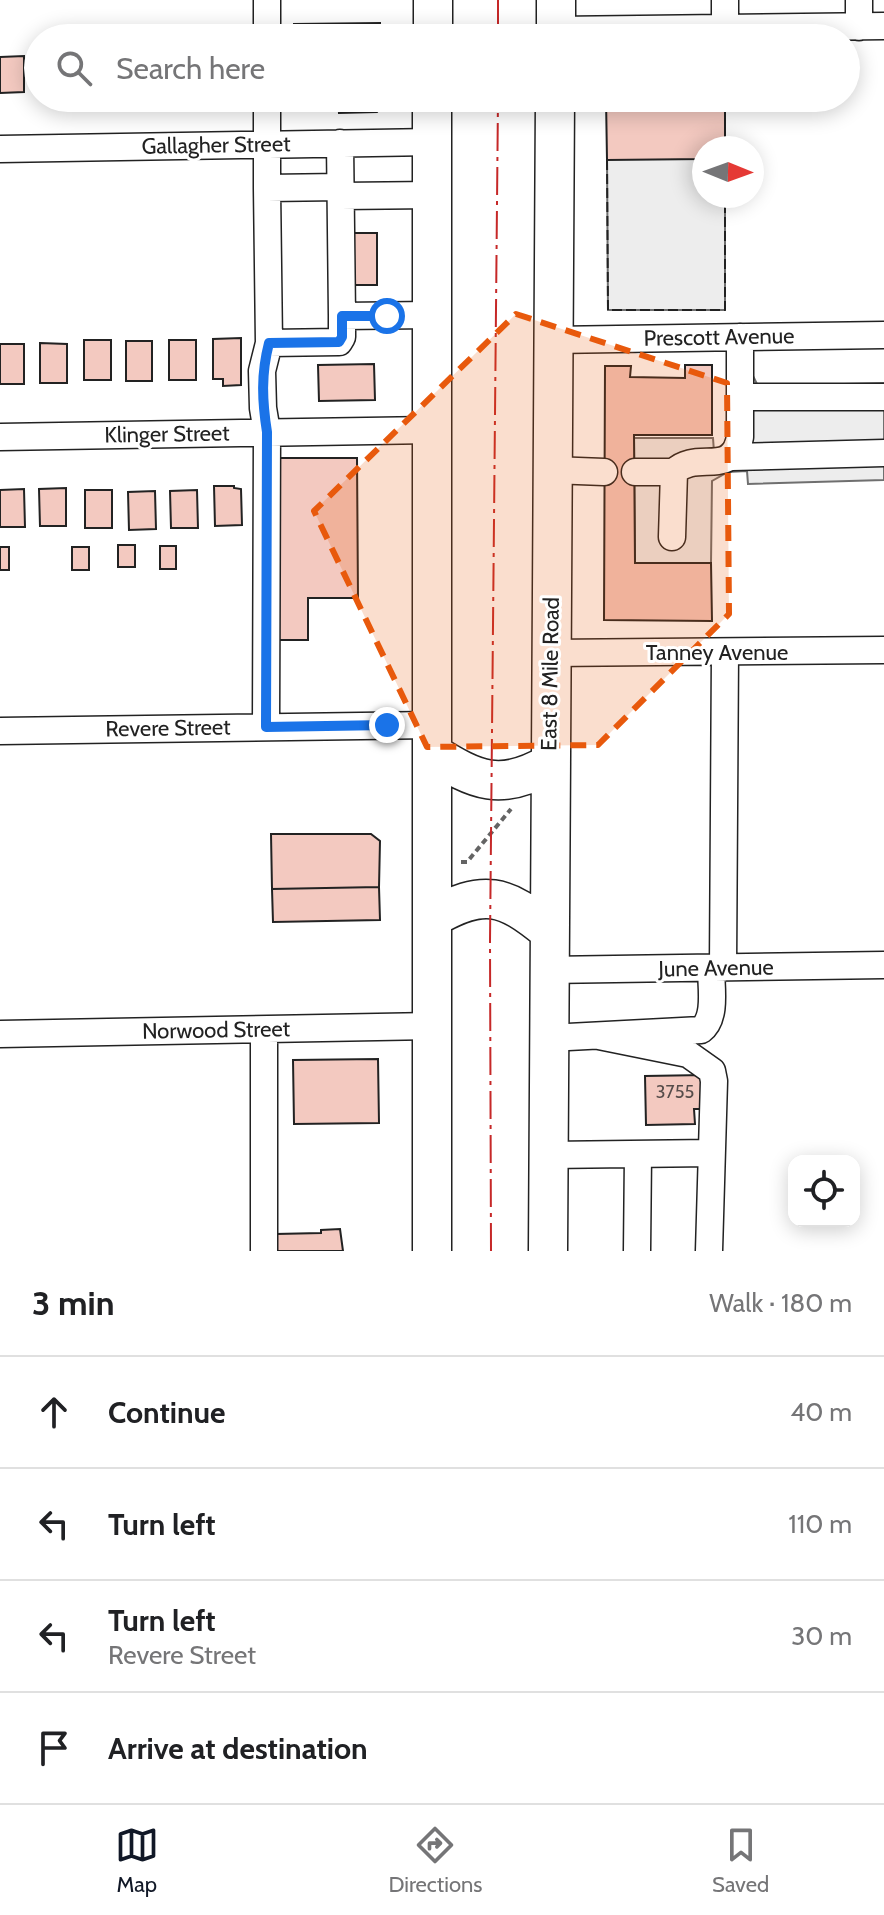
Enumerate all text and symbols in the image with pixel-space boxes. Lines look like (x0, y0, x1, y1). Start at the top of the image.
search box (24, 24, 860, 112)
icon: search (52, 46, 96, 90)
text: Search here (116, 50, 265, 87)
street label: Gallagher Street (141, 130, 291, 160)
north arrow (692, 136, 764, 208)
route start (369, 298, 405, 334)
street label: Prescott Avenue (643, 322, 795, 352)
street label: Klinger Street (104, 419, 230, 449)
street label: East 8 Mile Road (535, 597, 565, 751)
street label: Tanney Avenue (646, 639, 788, 666)
route end (369, 707, 405, 743)
street label: Revere Street (105, 713, 231, 743)
street label: June Avenue (657, 953, 774, 983)
street label: Norwood Street (142, 1015, 291, 1045)
house number: 3755 (656, 1081, 694, 1103)
map controls (788, 1155, 860, 1227)
button: locate (788, 1155, 860, 1227)
text: 3 min (32, 1282, 114, 1324)
text: Walk · 180 m (709, 1287, 852, 1319)
icon: ahead (32, 1390, 76, 1434)
text: Continue (108, 1394, 225, 1431)
text: 40 m (790, 1396, 852, 1428)
icon: left (32, 1502, 76, 1546)
text: Turn left (108, 1506, 216, 1543)
text: 110 m (788, 1508, 852, 1540)
text: Turn left (108, 1602, 216, 1639)
icon: left (32, 1614, 76, 1658)
text: 30 m (791, 1620, 852, 1652)
text: Revere Street (108, 1639, 256, 1671)
icon: arrive (32, 1726, 76, 1770)
text: Arrive at destination (108, 1730, 368, 1767)
tab: Map (115, 1823, 159, 1898)
tab: Directions (388, 1823, 482, 1898)
tab: Saved (712, 1823, 769, 1898)

